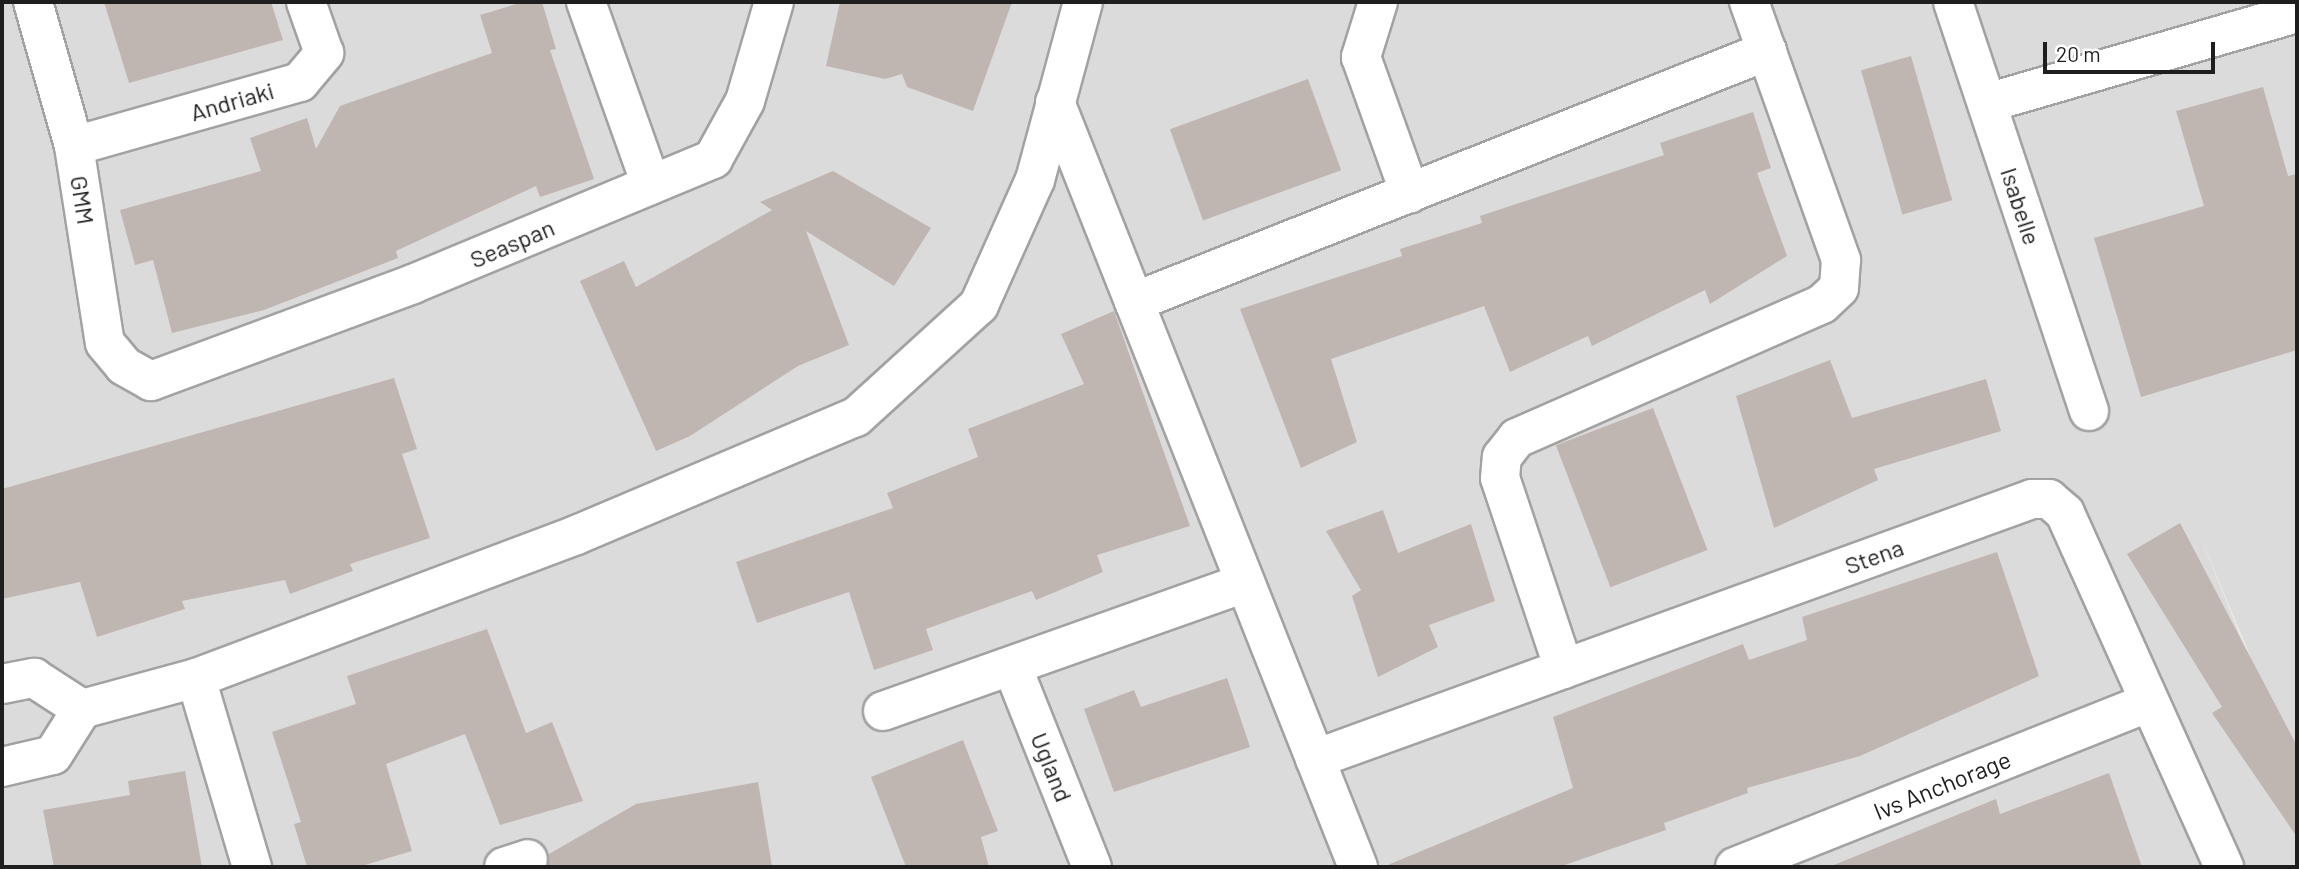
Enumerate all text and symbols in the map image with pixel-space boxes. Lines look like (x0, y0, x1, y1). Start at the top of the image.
scale bar (2047, 28, 2218, 72)
text: 20 m (2056, 41, 2101, 66)
street label: Andriaki (187, 75, 277, 127)
street label: Isabelle (1995, 164, 2047, 248)
street label: GMM (65, 174, 101, 226)
street label: Seaspan (465, 212, 559, 274)
street label: Stena (1841, 532, 1907, 580)
street label: Ugland (1025, 728, 1079, 806)
street label: Ivs Anchorage (1869, 744, 2015, 826)

